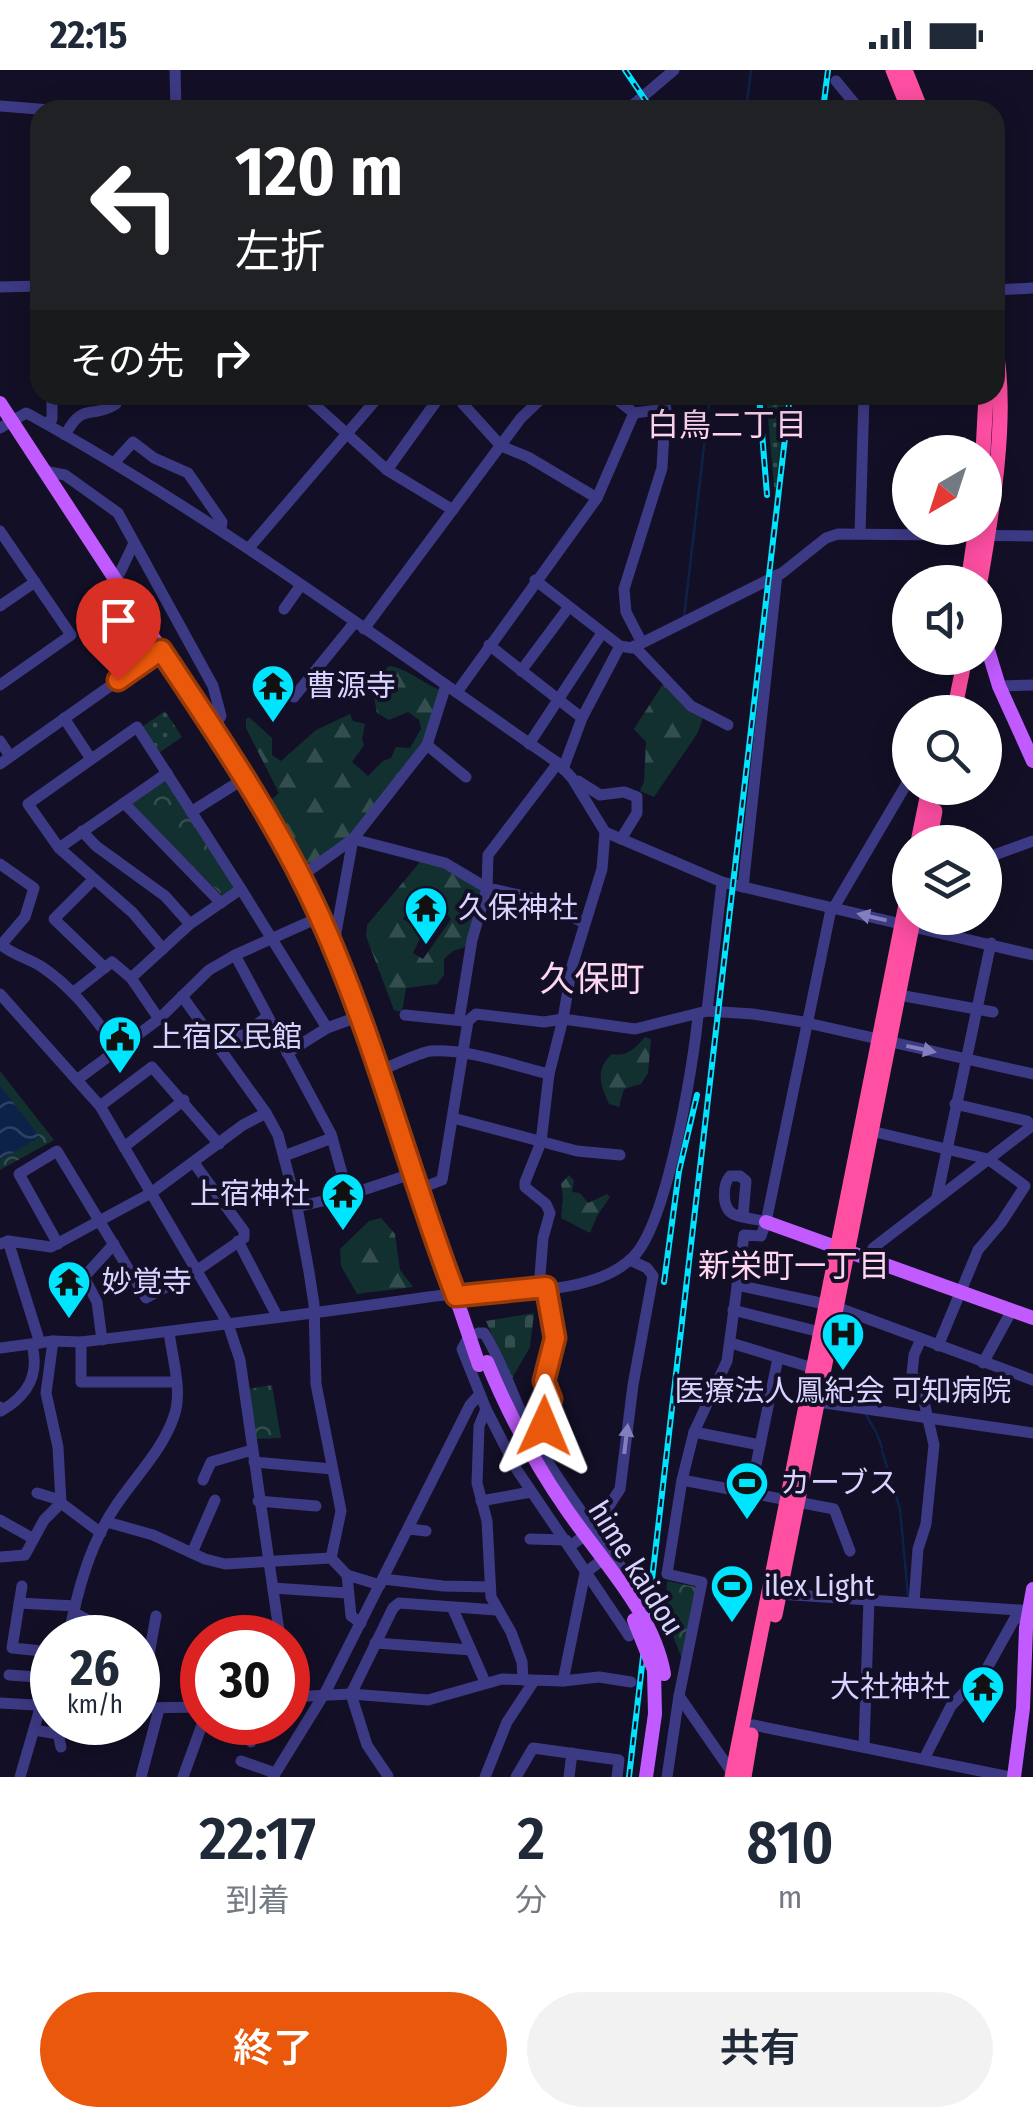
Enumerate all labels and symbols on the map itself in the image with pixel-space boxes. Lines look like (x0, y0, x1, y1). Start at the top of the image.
district label: 白鳥二丁目 (647, 406, 807, 444)
north arrow (892, 435, 1002, 545)
pin (76, 578, 161, 681)
temple icon: 曹源寺 (250, 663, 296, 724)
place label: 曹源寺 (306, 668, 396, 704)
temple icon: 久保神社 (403, 885, 449, 946)
place label: 久保神社 (458, 890, 578, 926)
one-way arrow (856, 909, 887, 924)
district label: 久保町 (539, 958, 645, 1000)
public building icon: 上宿区民館 (97, 1014, 143, 1075)
place label: 上宿区民館 (152, 1019, 302, 1055)
one-way arrow (906, 1042, 937, 1057)
temple icon: 上宿神社 (320, 1171, 366, 1232)
place label: 上宿神社 (190, 1176, 310, 1212)
district label: 新栄町一丁目 (698, 1247, 890, 1285)
temple icon: 妙覚寺 (46, 1259, 92, 1320)
place label: 妙覚寺 (102, 1264, 192, 1300)
hospital icon: 医療法人鳳紀会 可知病院 (820, 1311, 866, 1372)
place label: 医療法人鳳紀会 可知病院 (674, 1373, 1012, 1409)
position arrow (492, 1374, 596, 1478)
one-way arrow (618, 1423, 634, 1455)
sports icon: カーブス (724, 1460, 770, 1521)
place label: カーブス (780, 1465, 898, 1501)
street label: hime kaidou (581, 1494, 691, 1642)
sports icon: ilex Light (709, 1563, 755, 1624)
place label: ilex Light (764, 1568, 875, 1604)
speed limit sign: 30 (180, 1615, 310, 1745)
temple icon: 大社神社 (960, 1664, 1006, 1725)
place label: 大社神社 (830, 1669, 950, 1705)

